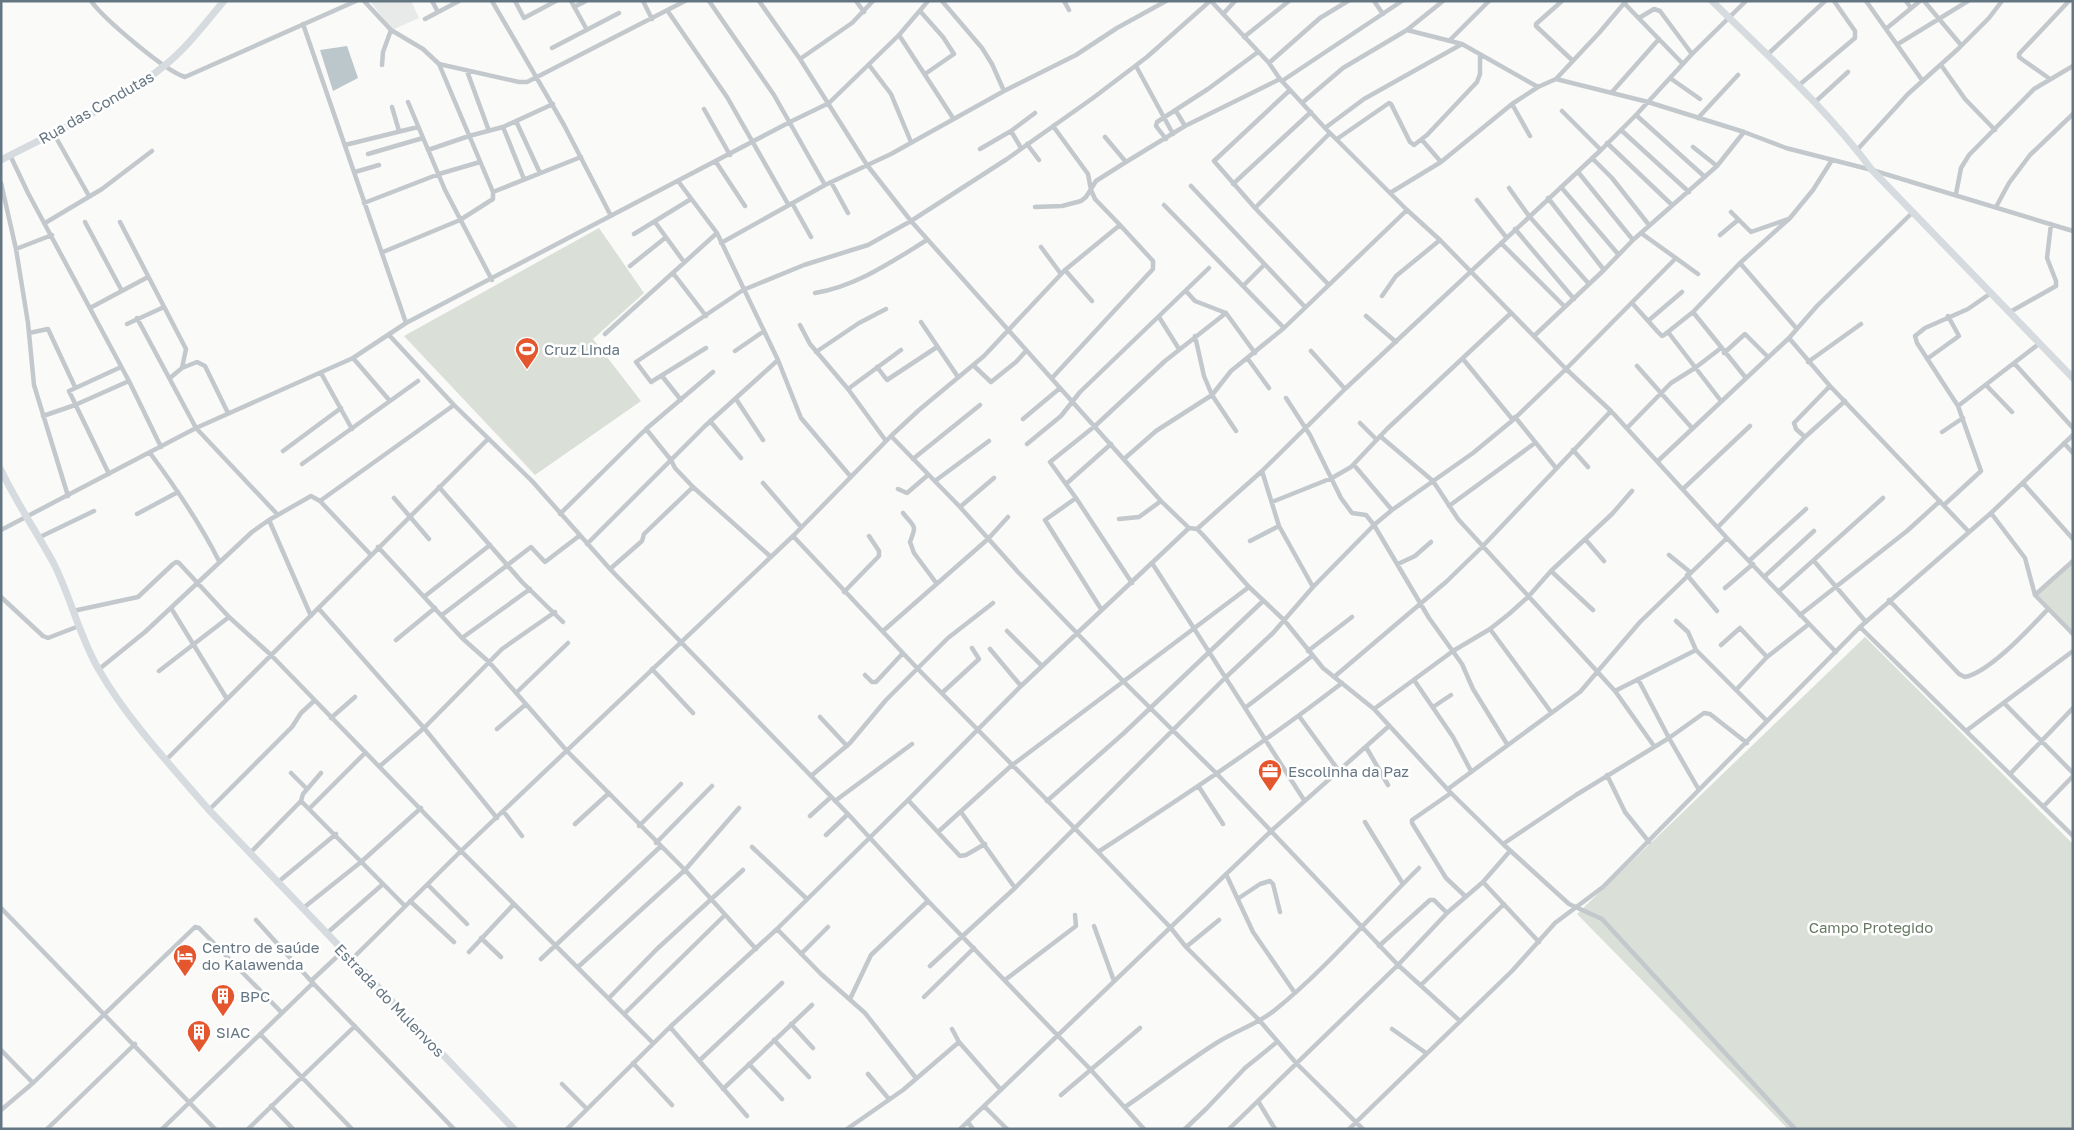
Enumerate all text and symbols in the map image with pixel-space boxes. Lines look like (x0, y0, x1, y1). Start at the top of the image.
street label: Rua das Condutas (35, 67, 157, 147)
sports icon: Cruz Linda (514, 336, 540, 370)
place label: Cruz Linda (544, 340, 620, 358)
office icon: Escolinha da Paz (1257, 758, 1283, 792)
place label: Escolinha da Paz (1288, 762, 1409, 780)
park label: Campo Protegido (1809, 918, 1933, 936)
place label: Centro de saúde do Kalawenda (202, 938, 320, 973)
street label: Estrada do Mulenvos (331, 940, 449, 1060)
hotel icon: Centro de saúde do Kalawenda (172, 943, 198, 977)
building icon: BPC (210, 983, 236, 1017)
place label: BPC (240, 987, 270, 1005)
building icon: SIAC (186, 1019, 212, 1053)
place label: SIAC (216, 1023, 250, 1041)

